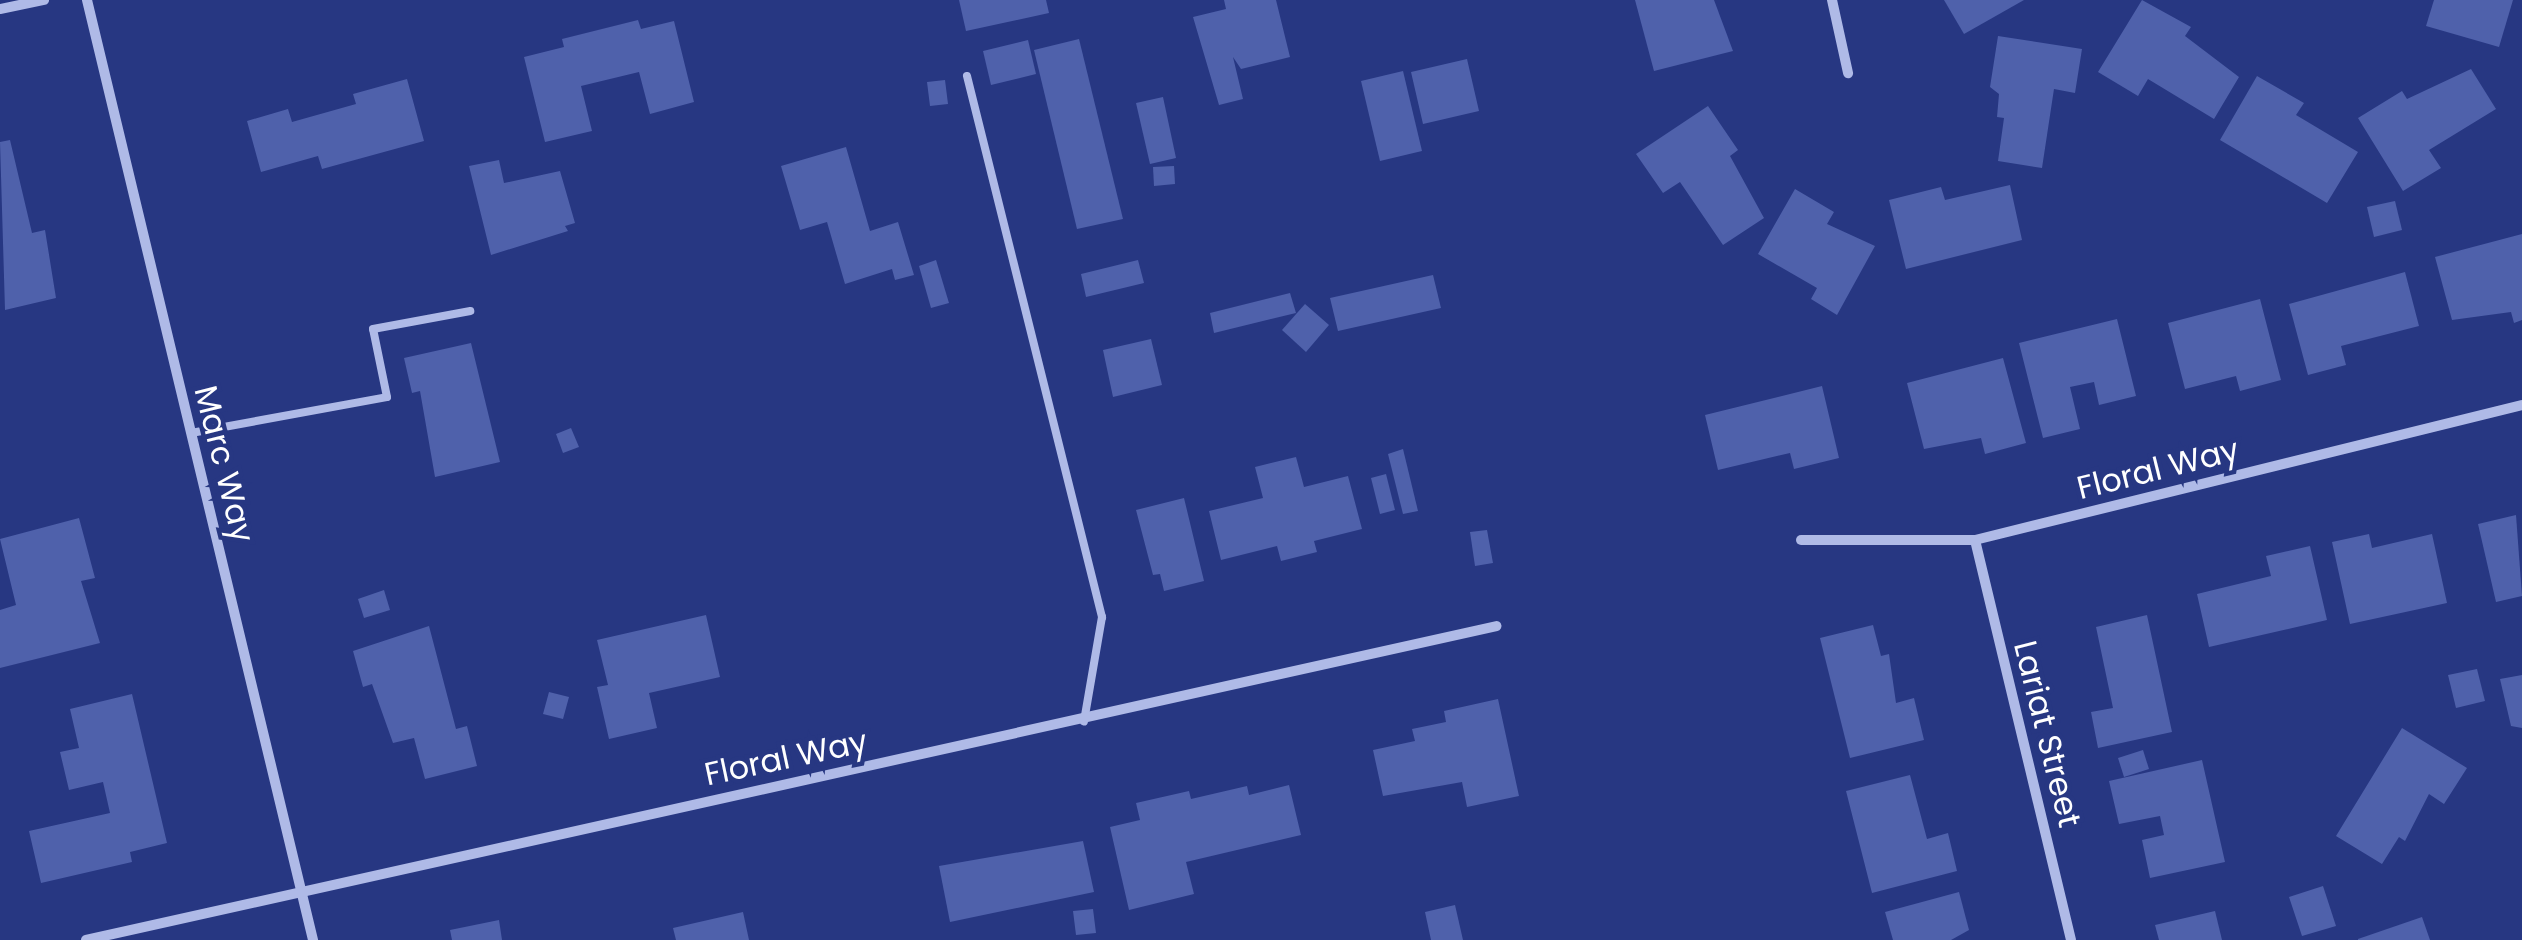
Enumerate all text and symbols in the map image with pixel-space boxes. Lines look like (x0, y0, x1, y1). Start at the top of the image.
street label: Marc Way (186, 382, 262, 546)
street label: Floral Way (2073, 430, 2243, 508)
street label: Lariat Street (2005, 637, 2089, 831)
street label: Floral Way (701, 722, 871, 794)

